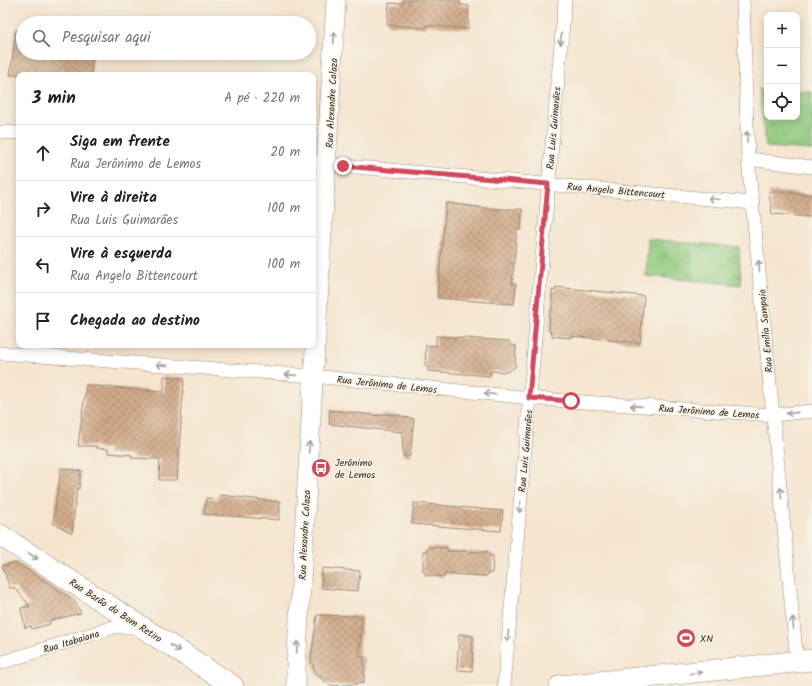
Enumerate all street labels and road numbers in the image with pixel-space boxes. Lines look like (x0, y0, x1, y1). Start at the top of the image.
street label: Rua Alexandre Calaza (322, 57, 342, 149)
street label: Rua Luis Guimarães (542, 85, 566, 170)
street label: Rua Angelo Bittencourt (566, 179, 666, 203)
street label: Rua Emília Sampaio (754, 288, 778, 373)
street label: Rua Jerônimo de Lemos (336, 372, 439, 398)
street label: Rua Jerônimo de Lemos (658, 401, 760, 424)
street label: Rua Luis Guimarães (514, 408, 538, 493)
street label: Rua Alexandre Calaza (295, 489, 315, 581)
street label: Rua Barão do Bom Retiro (66, 575, 165, 647)
street label: Rua Itabaiana (41, 626, 102, 658)

